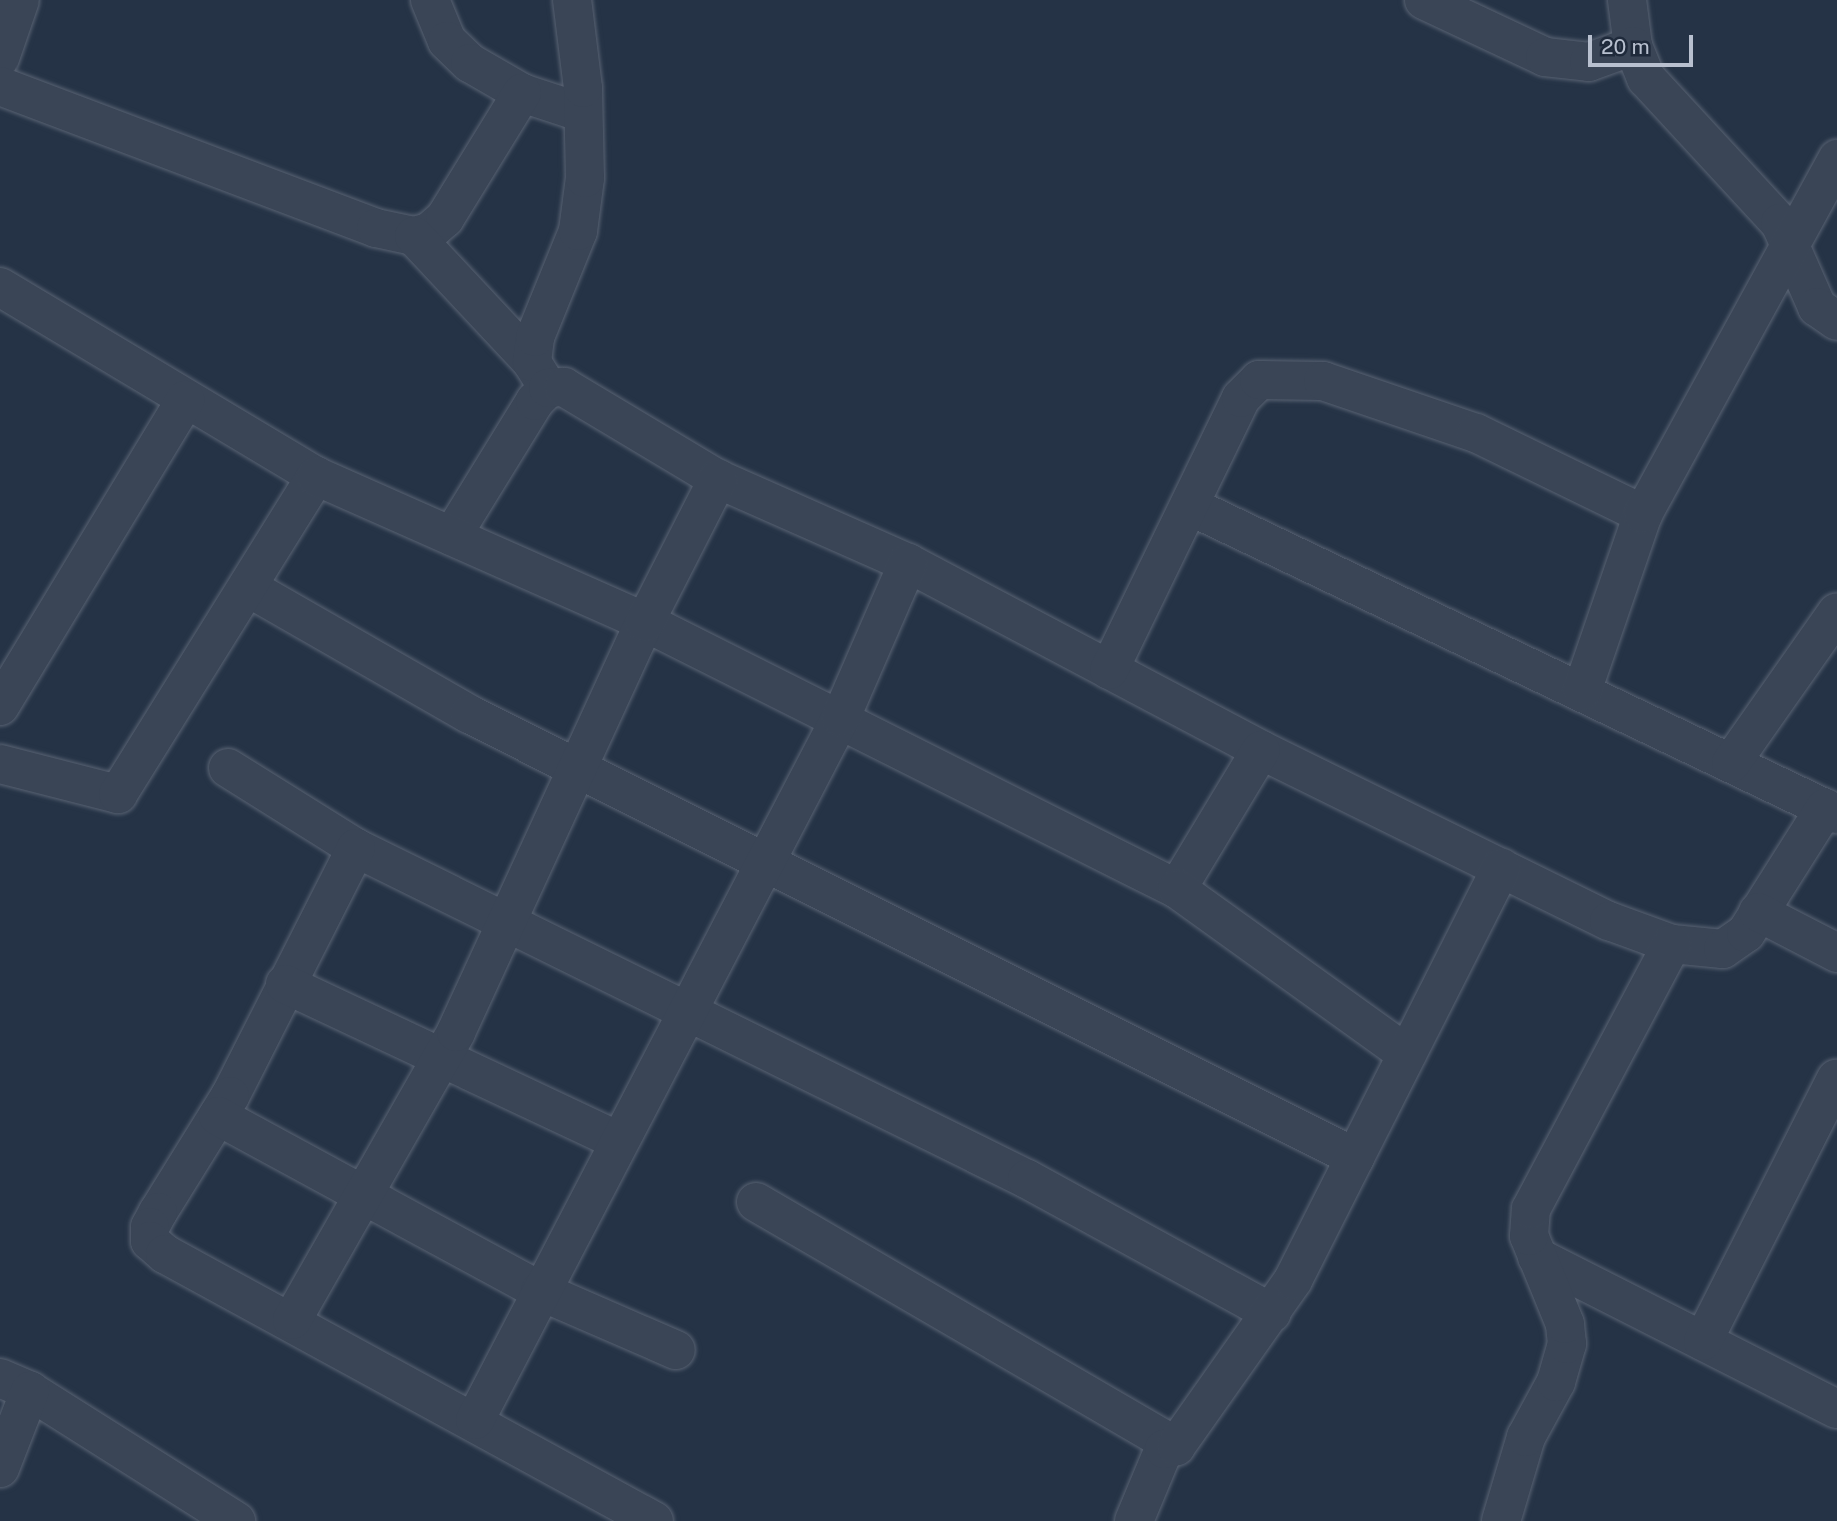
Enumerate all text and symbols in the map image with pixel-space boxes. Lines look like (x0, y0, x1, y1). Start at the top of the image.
scale bar (1592, 21, 1697, 65)
text: 20 m (1601, 34, 1650, 59)

